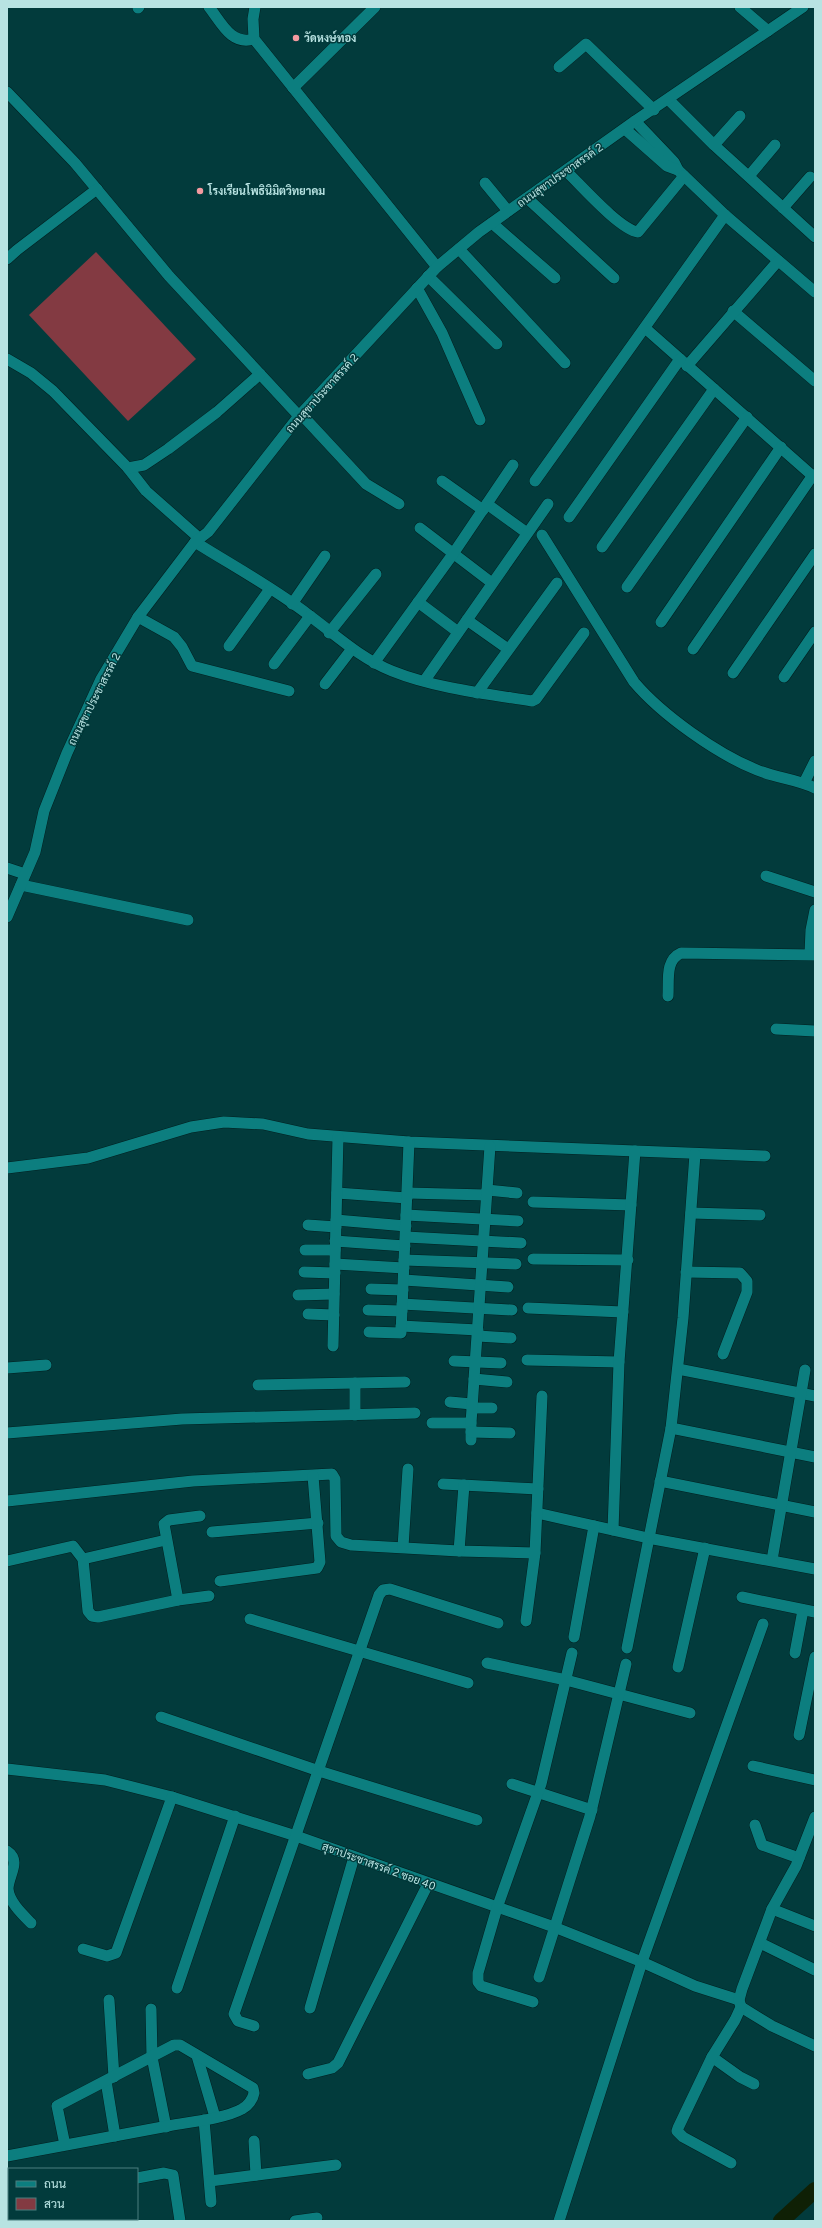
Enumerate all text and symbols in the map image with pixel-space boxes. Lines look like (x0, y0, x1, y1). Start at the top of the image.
place label: วัดหงษ์ทอง (304, 30, 356, 46)
marker: วัดหงษ์ทอง (291, 33, 301, 43)
street label: ถนนสุขาประชาสรรค์ 2 (514, 139, 607, 212)
place label: โรงเรียนโพธินิมิตวิทยาคม (207, 183, 325, 199)
marker: โรงเรียนโพธินิมิตวิทยาคม (195, 186, 205, 196)
street label: ถนนสุขาประชาสรรค์ 2 (282, 350, 363, 437)
street label: ถนนสุขาประชาสรรค์ 2 (64, 650, 125, 749)
street label: สุขาประชาสรรค์ 2 ซอย 40 (319, 1838, 438, 1895)
legend (8, 2168, 138, 2220)
text: ถนน (44, 2177, 67, 2193)
text: สวน (44, 2197, 65, 2213)

